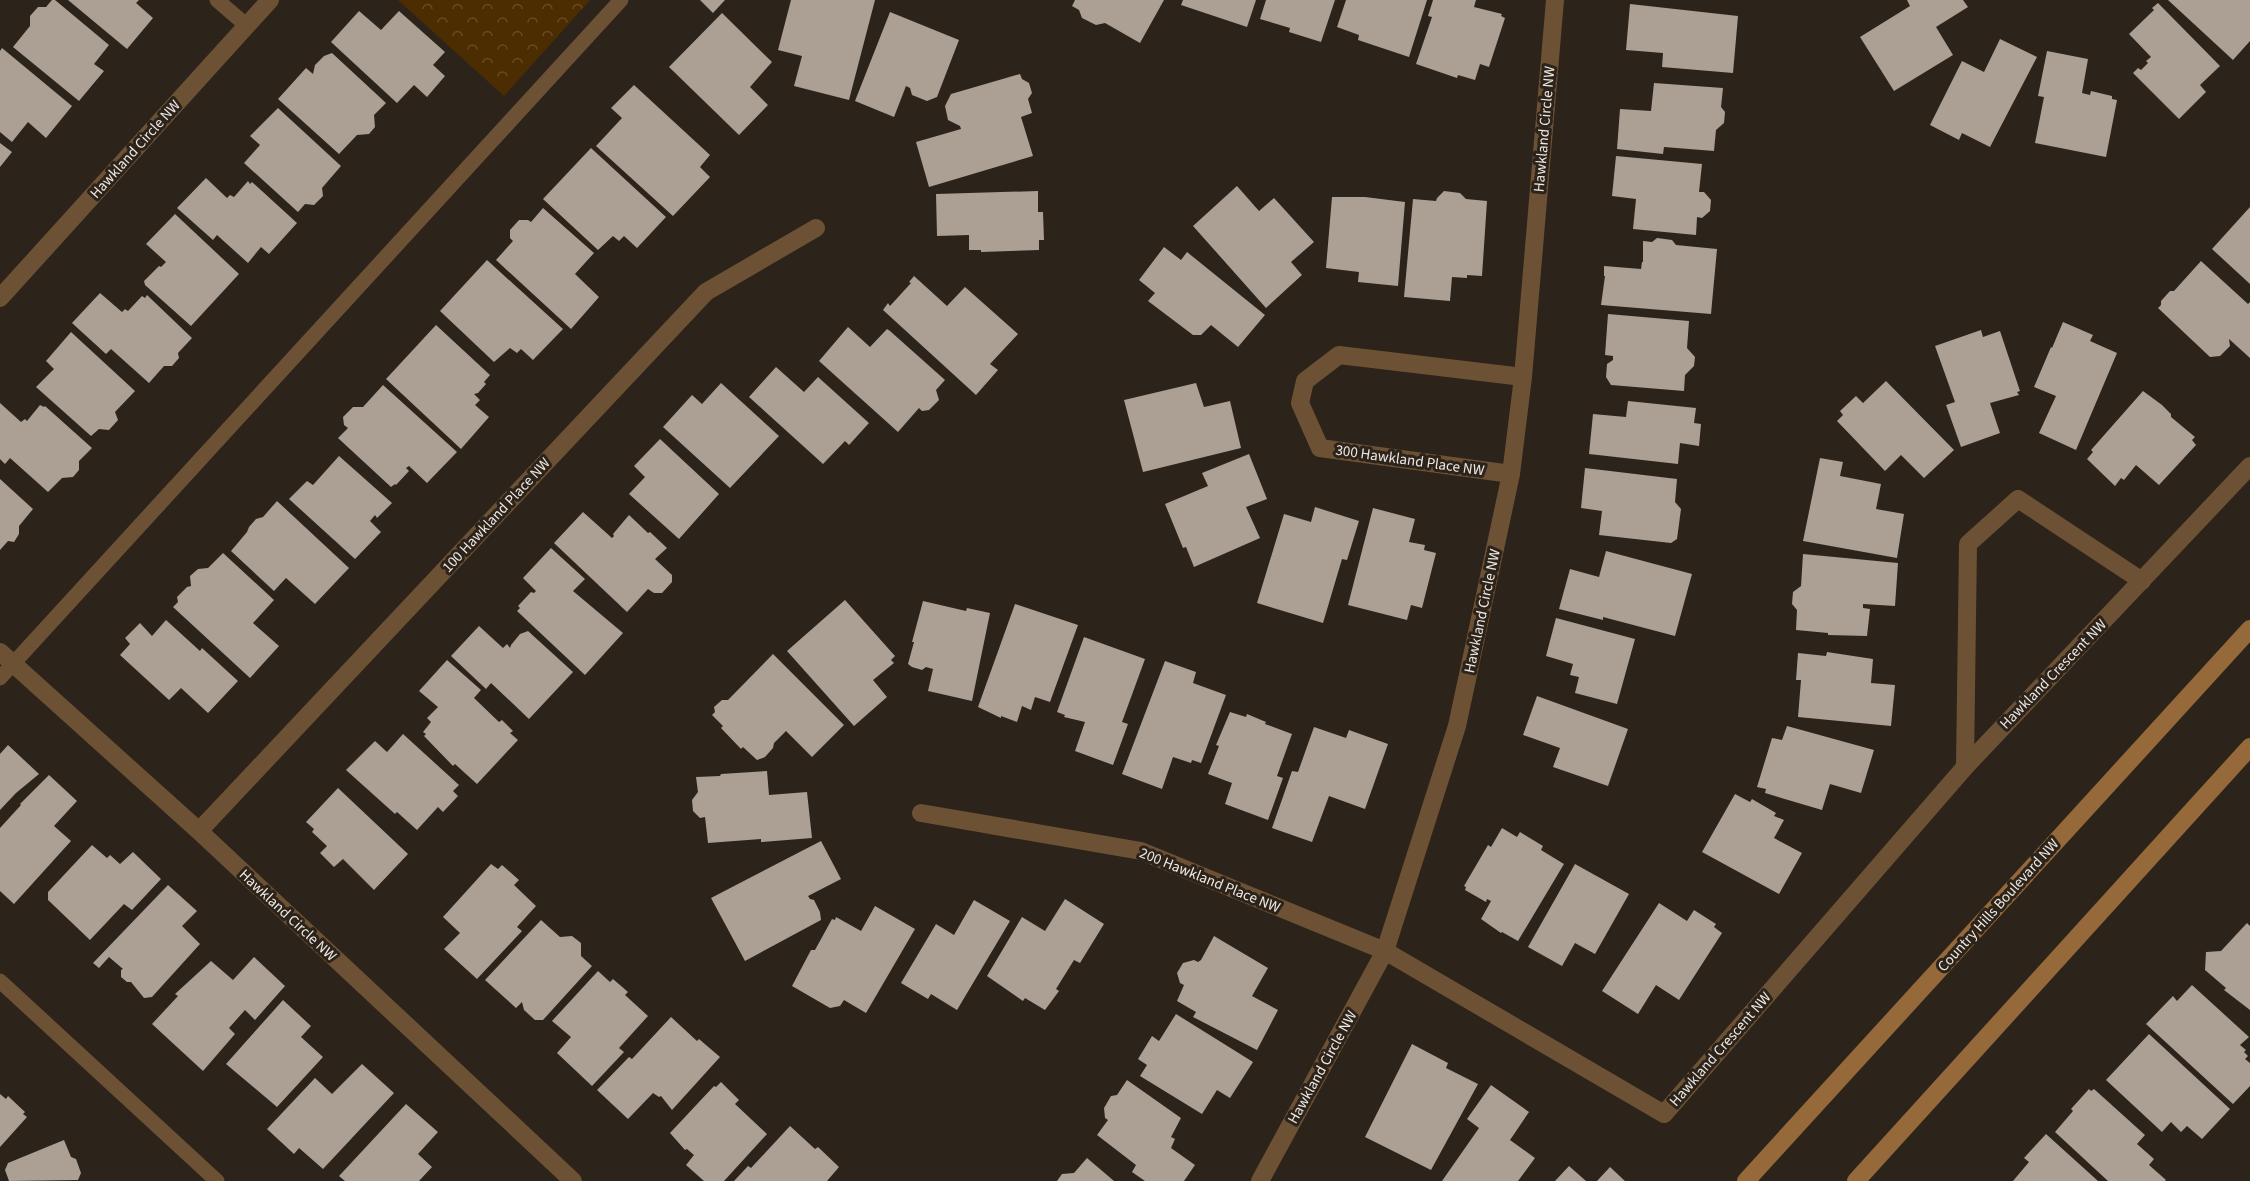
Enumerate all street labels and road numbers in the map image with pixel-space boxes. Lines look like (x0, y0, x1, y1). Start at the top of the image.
street label: Hawkland Circle NW (1529, 65, 1560, 193)
street label: Hawkland Circle NW (85, 95, 186, 203)
street label: 300 Hawkland Place NW (1334, 440, 1486, 481)
street label: 100 Hawkland Place NW (437, 453, 555, 577)
street label: Hawkland Circle NW (1459, 547, 1506, 675)
street label: Hawkland Crescent NW (1995, 615, 2112, 734)
street label: Country Hills Boulevard NW (1933, 834, 2064, 977)
street label: 200 Hawkland Place NW (1136, 843, 1284, 918)
street label: Hawkland Circle NW (234, 865, 341, 966)
street label: Hawkland Crescent NW (1665, 987, 1776, 1111)
street label: Hawkland Circle NW (1283, 1007, 1362, 1128)

